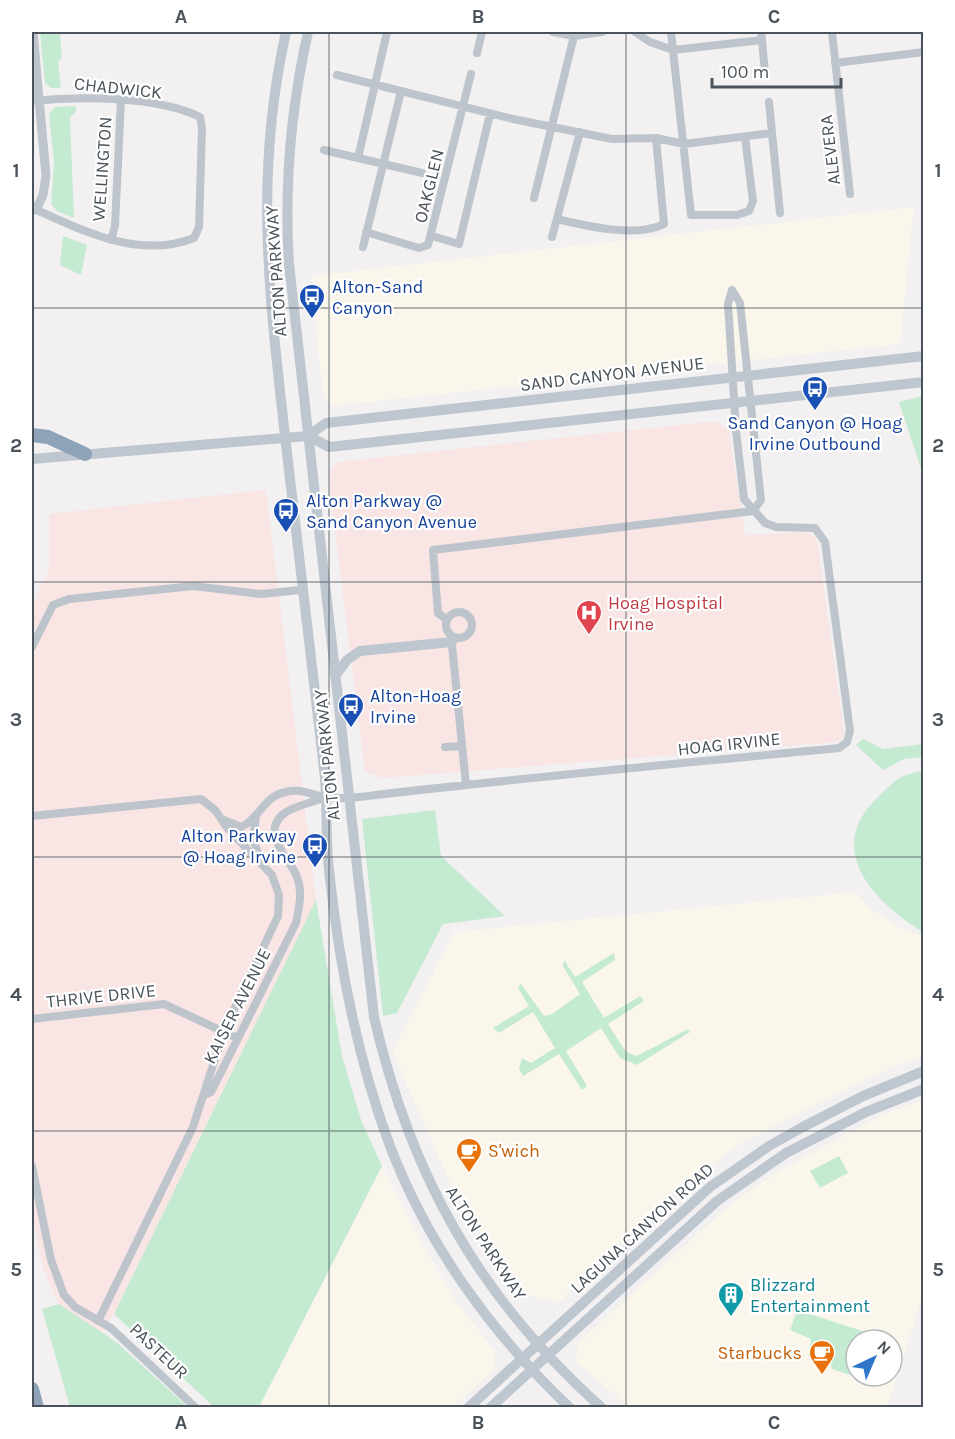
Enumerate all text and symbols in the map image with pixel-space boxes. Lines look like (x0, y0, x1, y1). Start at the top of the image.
text: A (175, 5, 188, 28)
text: B (472, 5, 484, 28)
text: C (768, 5, 780, 28)
scale bar (712, 51, 841, 89)
text: 100 m (721, 61, 769, 83)
street label: CHADWICK (73, 72, 163, 104)
street label: ALEVERA (815, 114, 845, 186)
street label: WELLINGTON (87, 116, 117, 222)
street label: OAKGLEN (409, 147, 449, 225)
text: 1 (12, 159, 20, 182)
text: 1 (934, 159, 942, 182)
street label: ALTON PARKWAY (260, 204, 292, 338)
place label: Alton-Sand Canyon (332, 276, 423, 319)
bus stop icon: Alton-Sand Canyon (297, 282, 327, 320)
street label: SAND CANYON AVENUE (519, 352, 705, 396)
bus stop icon: Sand Canyon @ Hoag Irvine Outbound (800, 374, 830, 412)
place label: Sand Canyon @ Hoag Irvine Outbound (728, 412, 902, 455)
text: 2 (10, 434, 22, 457)
text: 2 (932, 434, 944, 457)
place label: Alton Parkway @ Sand Canyon Avenue (306, 490, 477, 533)
bus stop icon: Alton Parkway @ Sand Canyon Avenue (271, 496, 301, 534)
place label: Hoag Hospital Irvine (608, 592, 723, 635)
hospital icon: Hoag Hospital Irvine (574, 598, 604, 636)
place label: Alton-Hoag Irvine (370, 685, 461, 728)
street label: ALTON PARKWAY (309, 688, 345, 822)
bus stop icon: Alton-Hoag Irvine (336, 691, 366, 729)
text: 3 (10, 708, 22, 731)
text: 3 (932, 708, 944, 731)
street label: HOAG IRVINE (676, 728, 782, 760)
place label: Alton Parkway @ Hoag Irvine (181, 825, 297, 868)
bus stop icon: Alton Parkway @ Hoag Irvine (300, 831, 330, 869)
street label: KAISER AVENUE (198, 944, 276, 1068)
street label: THRIVE DRIVE (45, 979, 157, 1013)
text: 4 (10, 983, 22, 1006)
text: 4 (932, 983, 944, 1006)
cafe icon: S'wich (454, 1136, 484, 1174)
place label: S'wich (488, 1140, 540, 1162)
street label: LAGUNA CANYON ROAD (566, 1158, 718, 1298)
street label: ALTON PARKWAY (441, 1182, 531, 1304)
text: 5 (10, 1258, 22, 1281)
text: 5 (932, 1258, 944, 1281)
place label: Blizzard Entertainment (750, 1274, 870, 1317)
building icon: Blizzard Entertainment (716, 1280, 746, 1318)
street label: PASTEUR (125, 1318, 193, 1384)
north arrow (844, 1328, 904, 1388)
text: N (873, 1337, 895, 1358)
cafe icon: Starbucks (807, 1338, 837, 1376)
place label: Starbucks (717, 1342, 802, 1364)
text: A (175, 1411, 188, 1434)
text: B (472, 1411, 484, 1434)
text: C (768, 1411, 780, 1434)

